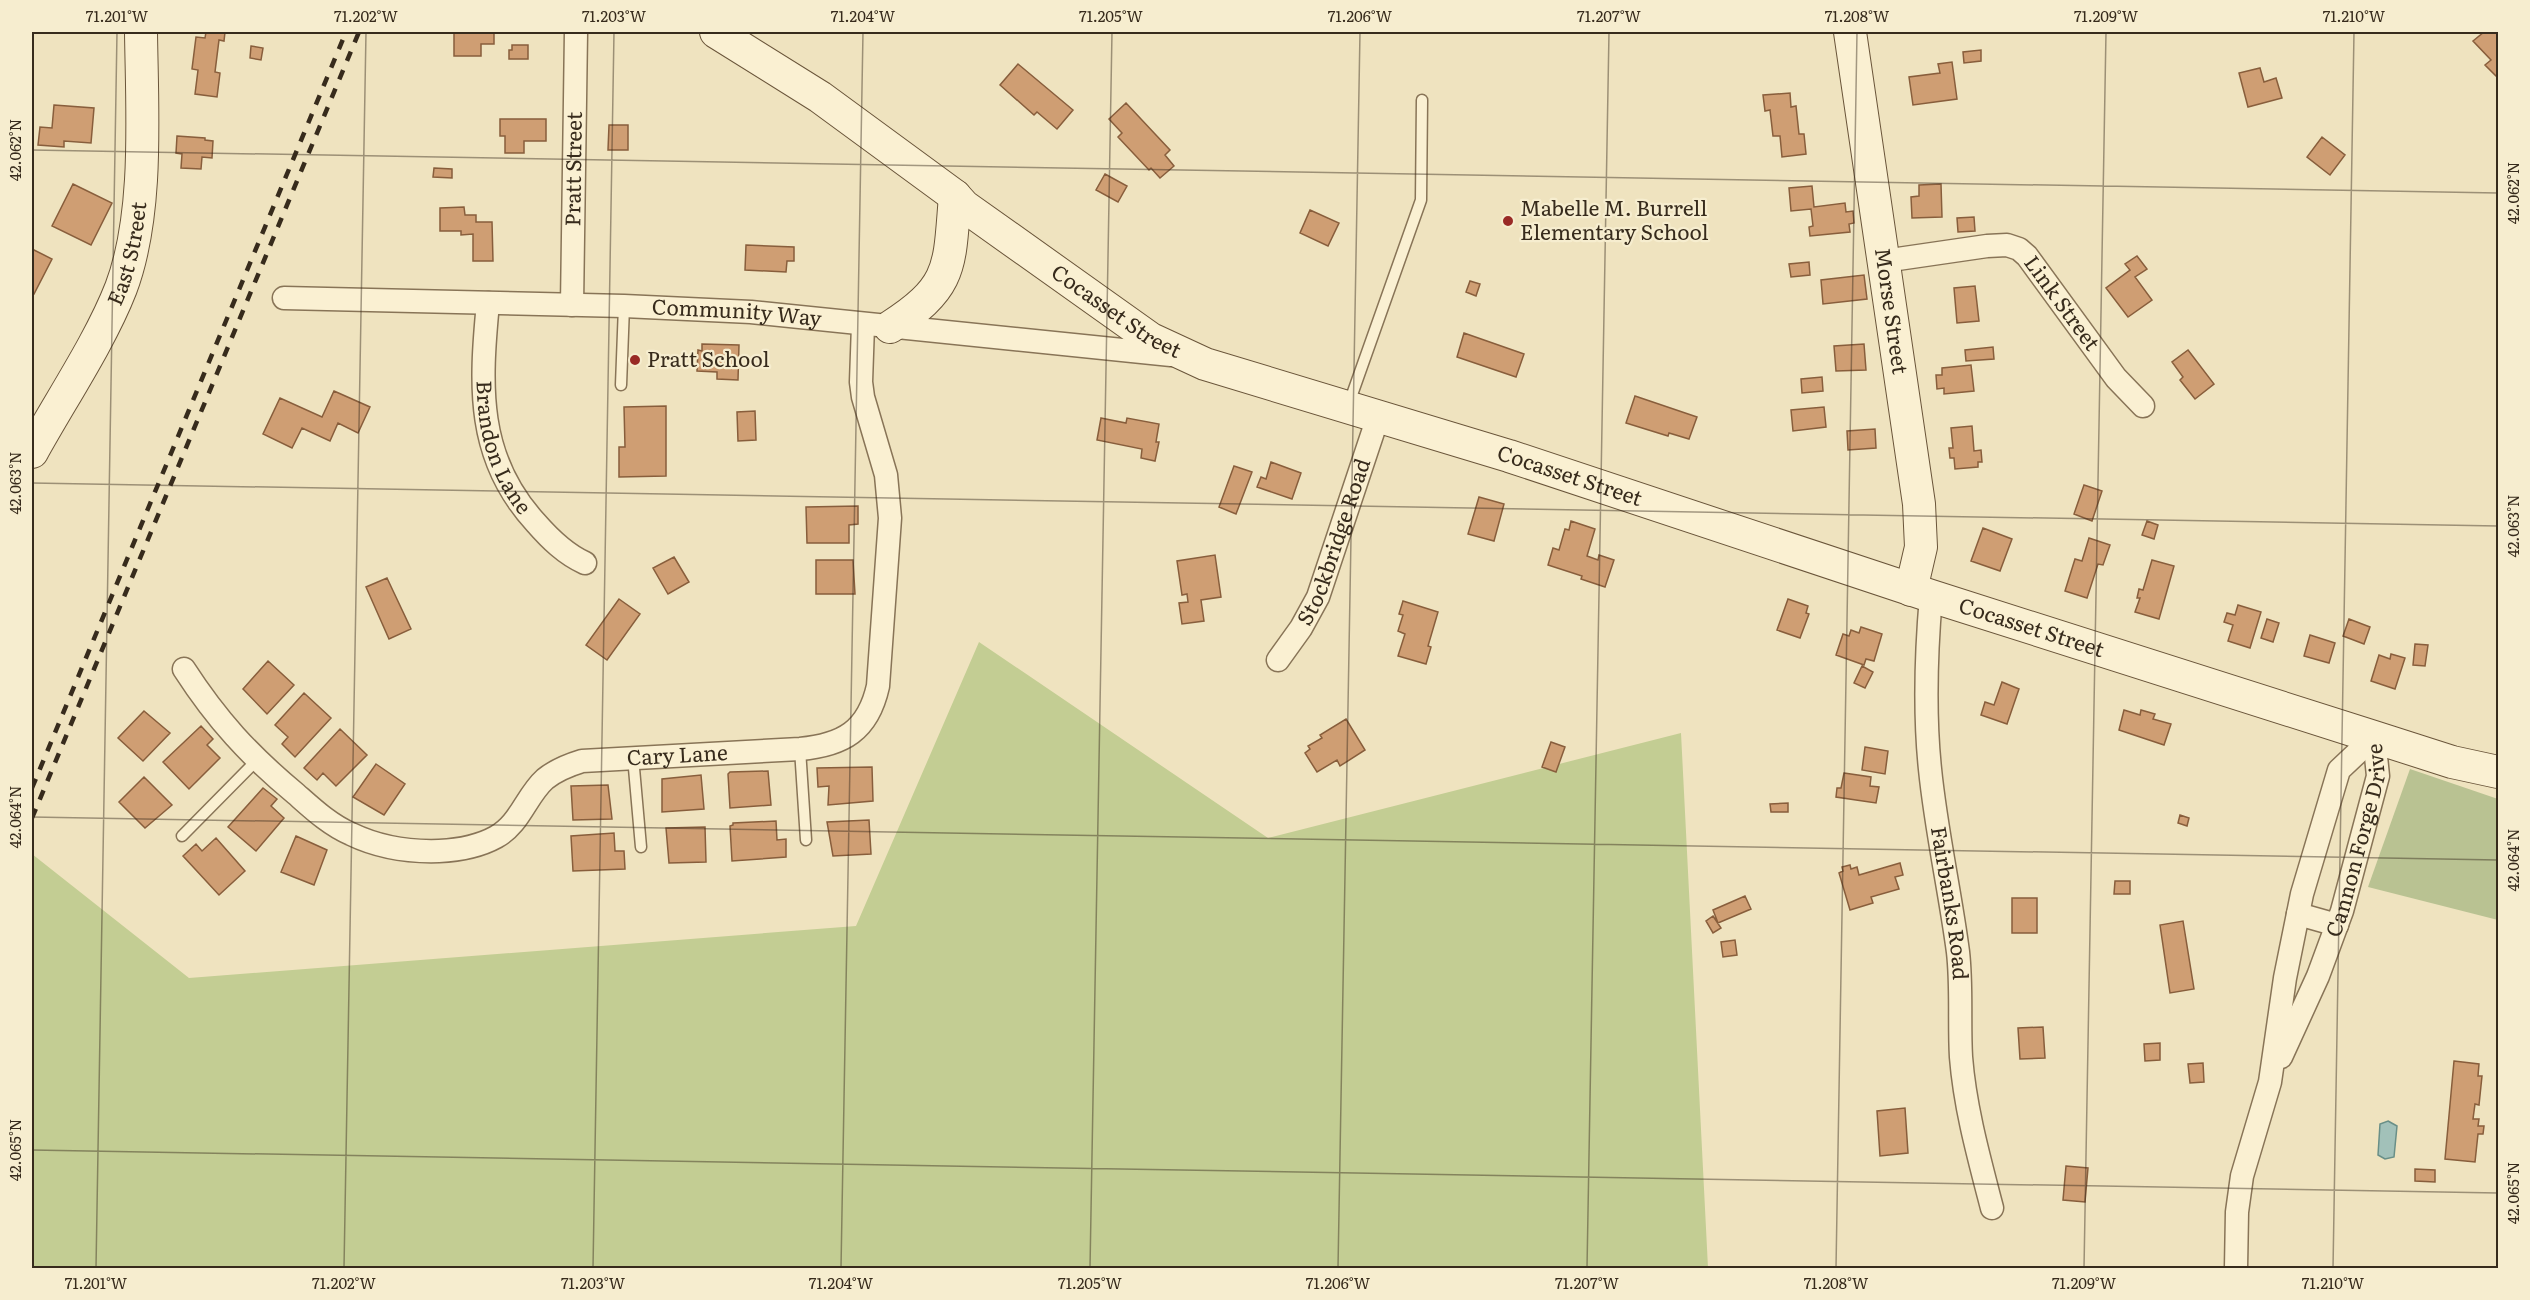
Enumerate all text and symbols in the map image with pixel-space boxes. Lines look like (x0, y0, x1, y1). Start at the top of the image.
text: 71.201°W (86, 4, 149, 27)
text: 71.202°W (334, 4, 398, 27)
text: 71.203°W (582, 4, 647, 27)
text: 71.204°W (831, 4, 896, 27)
text: 71.205°W (1079, 4, 1144, 27)
text: 71.206°W (1328, 4, 1393, 27)
text: 71.207°W (1577, 4, 1642, 27)
text: 71.208°W (1825, 4, 1890, 27)
text: 71.209°W (2074, 4, 2139, 27)
text: 71.210°W (2323, 4, 2386, 27)
street label: Pratt Street (555, 111, 588, 226)
text: 42.062°N (3, 119, 26, 181)
text: 42.062°N (2501, 162, 2524, 224)
place label: Mabelle M. Burrell Elementary School (1520, 191, 1709, 246)
street label: East Street (98, 199, 152, 310)
marker: Mabelle M. Burrell Elementary School (1501, 214, 1515, 228)
street label: Morse Street (1869, 245, 1918, 376)
street label: Link Street (2018, 248, 2109, 356)
street label: Cocasset Street (1046, 255, 1188, 364)
street label: Community Way (651, 289, 824, 332)
place label: Pratt School (647, 342, 769, 373)
marker: Pratt School (628, 353, 642, 367)
street label: Brandon Lane (470, 380, 541, 520)
street label: Cocasset Street (1494, 435, 1647, 512)
text: 42.063°N (3, 451, 26, 515)
street label: Stockbridge Road (1287, 453, 1376, 630)
text: 42.063°N (2501, 494, 2524, 558)
street label: Cocasset Street (1955, 588, 2109, 663)
street label: Cary Lane (626, 735, 729, 772)
street label: Cannon Forge Drive (2316, 742, 2391, 941)
text: 42.064°N (3, 785, 26, 849)
street label: Fairbanks Road (1925, 824, 1978, 981)
text: 42.064°N (2501, 828, 2524, 892)
text: 42.065°N (3, 1119, 26, 1181)
text: 42.065°N (2501, 1162, 2524, 1224)
text: 71.201°W (65, 1271, 128, 1294)
text: 71.202°W (312, 1271, 376, 1294)
text: 71.203°W (561, 1271, 626, 1294)
text: 71.204°W (809, 1271, 874, 1294)
text: 71.205°W (1058, 1271, 1123, 1294)
text: 71.206°W (1306, 1271, 1371, 1294)
text: 71.207°W (1555, 1271, 1620, 1294)
text: 71.208°W (1804, 1271, 1869, 1294)
text: 71.209°W (2052, 1271, 2117, 1294)
text: 71.210°W (2302, 1271, 2365, 1294)

